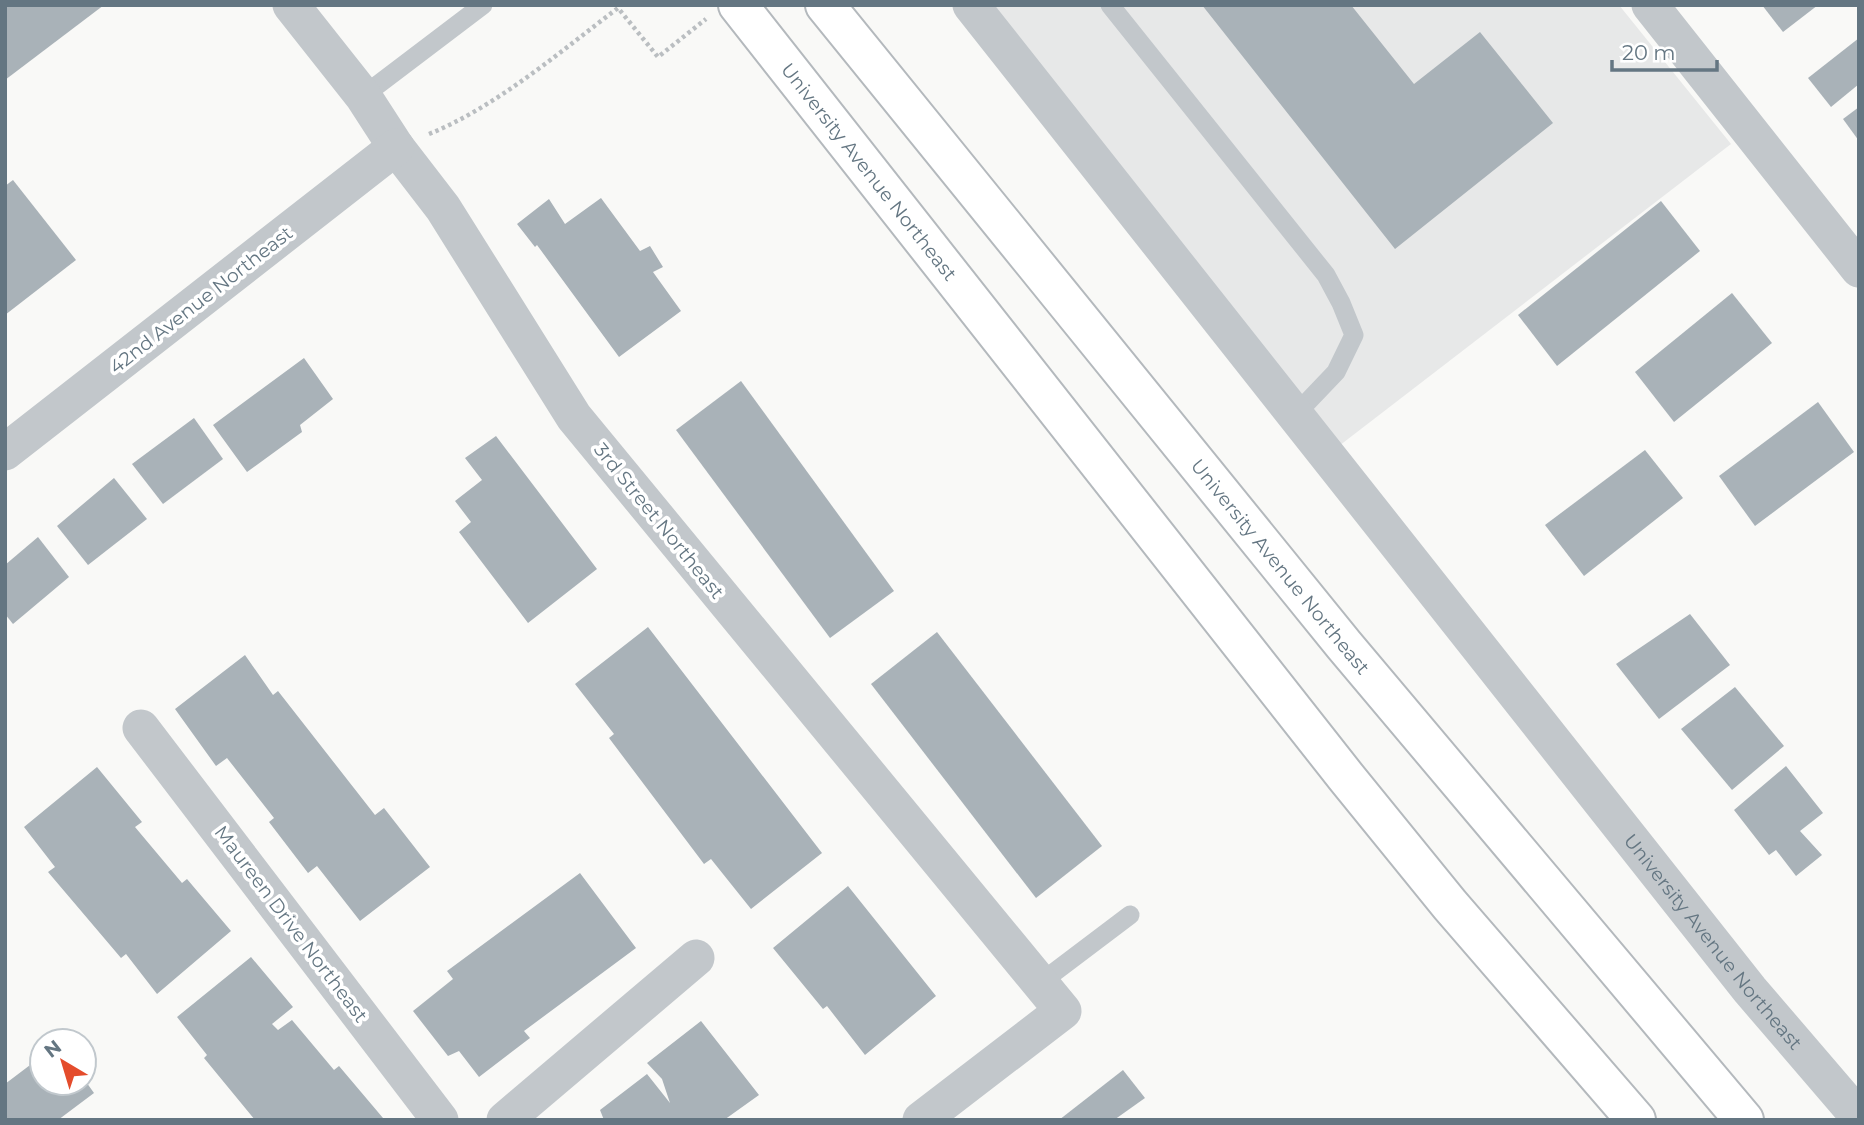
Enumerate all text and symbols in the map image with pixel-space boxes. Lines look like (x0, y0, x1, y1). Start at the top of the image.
scale bar (1612, 28, 1717, 72)
text: 20 m (1622, 40, 1676, 65)
street label: University Avenue Northeast (776, 58, 962, 285)
street label: 42nd Avenue Northeast (105, 221, 297, 379)
street label: 3rd Street Northeast (589, 439, 729, 604)
street label: University Avenue Northeast (1186, 454, 1375, 679)
street label: Maureen Drive Northeast (210, 821, 373, 1027)
street label: University Avenue Northeast (1619, 829, 1807, 1054)
north arrow (28, 1027, 98, 1097)
text: N (40, 1035, 66, 1063)

